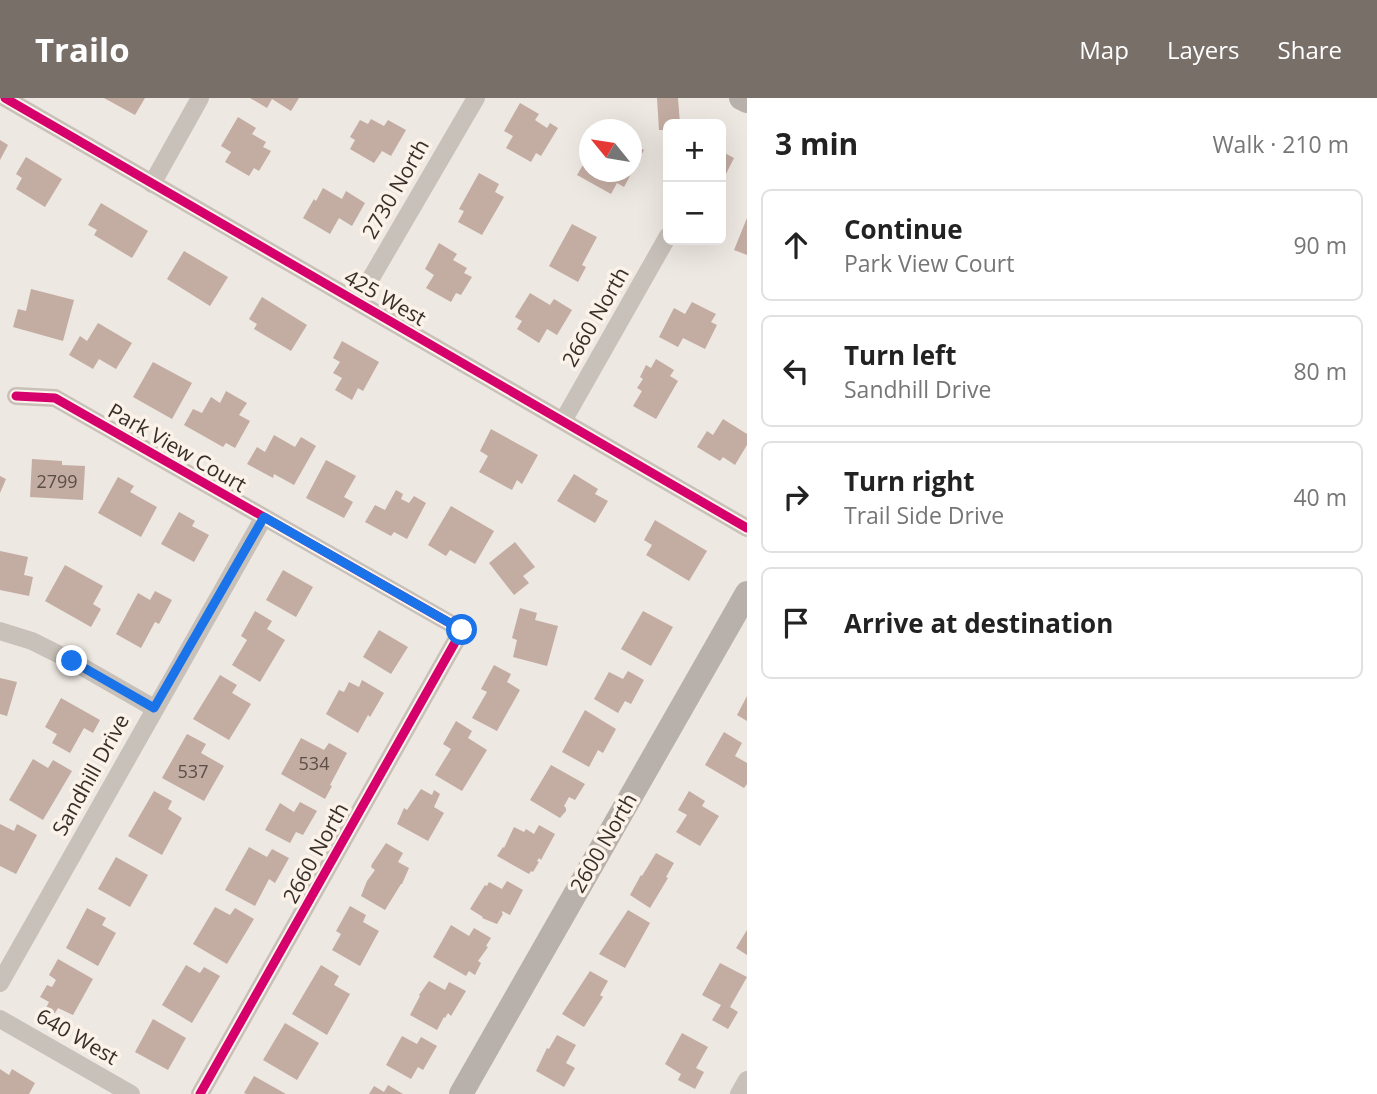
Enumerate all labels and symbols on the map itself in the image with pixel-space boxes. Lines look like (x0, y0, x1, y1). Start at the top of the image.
north arrow (579, 119, 642, 182)
street label: 2730 North (355, 133, 435, 244)
street label: 2660 North (555, 261, 635, 372)
street label: 425 West (339, 262, 432, 332)
street label: Park View Court (103, 396, 252, 498)
house number: 2799 (36, 469, 78, 493)
route start (446, 614, 477, 645)
route end (56, 645, 87, 676)
street label: Sandhill Drive (45, 709, 135, 840)
house number: 534 (299, 751, 329, 775)
house number: 537 (178, 759, 208, 783)
street label: 2600 North (563, 787, 643, 898)
street label: 2660 North (276, 797, 354, 908)
street label: 640 West (31, 1001, 124, 1071)

